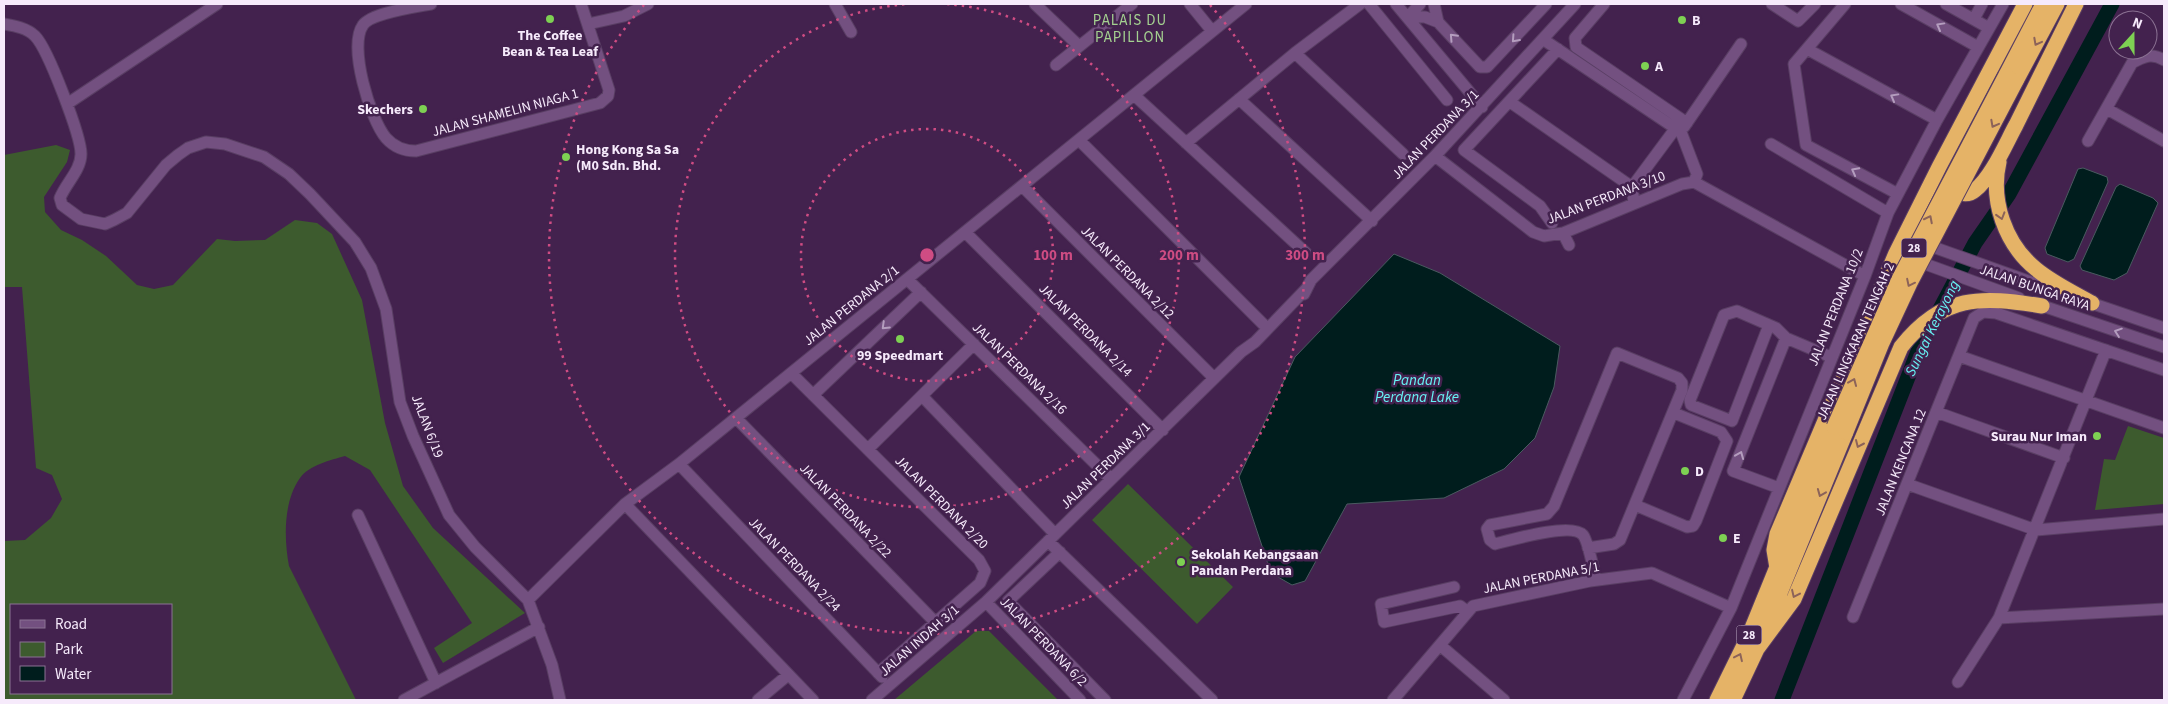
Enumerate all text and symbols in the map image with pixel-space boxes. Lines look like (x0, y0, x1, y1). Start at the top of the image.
district label: PALAIS DU PAPILLON (1093, 10, 1167, 48)
north arrow (2108, 10, 2158, 60)
place label: B (1692, 11, 1701, 31)
marker: The Coffee Bean & Tea Leaf (544, 13, 556, 25)
text: N (2129, 13, 2145, 35)
marker: B (1676, 14, 1688, 26)
one-way arrow (1936, 22, 1945, 32)
place label: The Coffee Bean & Tea Leaf (502, 26, 599, 62)
one-way arrow (1512, 33, 1521, 42)
one-way arrow (1450, 34, 1459, 43)
one-way arrow (2033, 37, 2043, 46)
place label: A (1654, 57, 1664, 77)
marker: A (1639, 60, 1651, 72)
street label: JALAN SHAMELIN NIAGA 1 (430, 84, 581, 142)
street label: JALAN PERDANA 3/1 (1387, 85, 1484, 184)
one-way arrow (1890, 93, 1899, 103)
place label: Skechers (357, 100, 413, 120)
marker: Skechers (417, 103, 429, 115)
one-way arrow (1990, 119, 2000, 128)
place label: Hong Kong Sa Sa (M0 Sdn. Bhd. (576, 140, 679, 176)
marker: Hong Kong Sa Sa (M0 Sdn. Bhd. (560, 151, 572, 163)
street label: JALAN PERDANA 3/10 (1544, 166, 1668, 230)
one-way arrow (1851, 167, 1860, 177)
one-way arrow (1996, 211, 2006, 219)
one-way arrow (1923, 215, 1933, 224)
street label: JALAN PERDANA 2/12 (1076, 221, 1179, 324)
road number: 28 (1902, 238, 1926, 258)
text: 100 m (1033, 245, 1073, 266)
text: 200 m (1159, 245, 1199, 266)
text: 300 m (1285, 245, 1325, 266)
centre of rings (918, 246, 936, 264)
street label: JALAN PERDANA 10/2 (1803, 246, 1869, 369)
street label: JALAN LINGKARAN TENGAH 2 (1812, 259, 1900, 423)
street label: JALAN BUNGA RAYA (1977, 260, 2093, 316)
street label: JALAN PERDANA 2/1 (799, 261, 904, 351)
water label: Sungai Kerayong (1900, 277, 1965, 380)
one-way arrow (1906, 278, 1916, 287)
street label: JALAN PERDANA 2/14 (1034, 279, 1137, 382)
street label: JALAN PERDANA 2/16 (967, 318, 1071, 419)
one-way arrow (882, 320, 891, 329)
one-way arrow (2114, 327, 2123, 337)
marker: 99 Speedmart (894, 333, 906, 345)
place label: 99 Speedmart (857, 346, 944, 366)
water label: Pandan Perdana Lake (1375, 370, 1459, 408)
one-way arrow (1846, 378, 1857, 387)
street label: JALAN 6/19 (406, 392, 448, 461)
street label: JALAN KENCANA 12 (1870, 406, 1932, 519)
street label: JALAN PERDANA 3/1 (1056, 417, 1155, 514)
place label: Surau Nur Iman (1991, 427, 2087, 447)
marker: Surau Nur Iman (2091, 430, 2103, 442)
one-way arrow (1854, 439, 1865, 448)
street label: JALAN PERDANA 2/20 (890, 451, 993, 554)
one-way arrow (1733, 451, 1744, 460)
street label: JALAN PERDANA 2/22 (795, 459, 896, 563)
place label: D (1695, 462, 1704, 482)
marker: D (1679, 465, 1691, 477)
one-way arrow (1817, 488, 1827, 497)
street label: JALAN PERDANA 2/24 (744, 513, 845, 617)
place label: E (1733, 529, 1741, 549)
marker: E (1717, 532, 1729, 544)
place label: Sekolah Kebangsaan Pandan Perdana (1191, 545, 1319, 581)
marker: Sekolah Kebangsaan Pandan Perdana (1175, 556, 1187, 568)
street label: JALAN PERDANA 5/1 (1481, 557, 1601, 599)
one-way arrow (1791, 589, 1802, 598)
street label: JALAN PERDANA 6/2 (995, 592, 1092, 691)
street label: JALAN INDAH 3/1 (875, 600, 964, 681)
legend (10, 604, 172, 694)
text: Road (55, 614, 87, 635)
road number: 28 (1736, 626, 1762, 644)
text: Park (55, 639, 84, 660)
one-way arrow (1733, 653, 1744, 662)
text: Water (55, 664, 92, 685)

